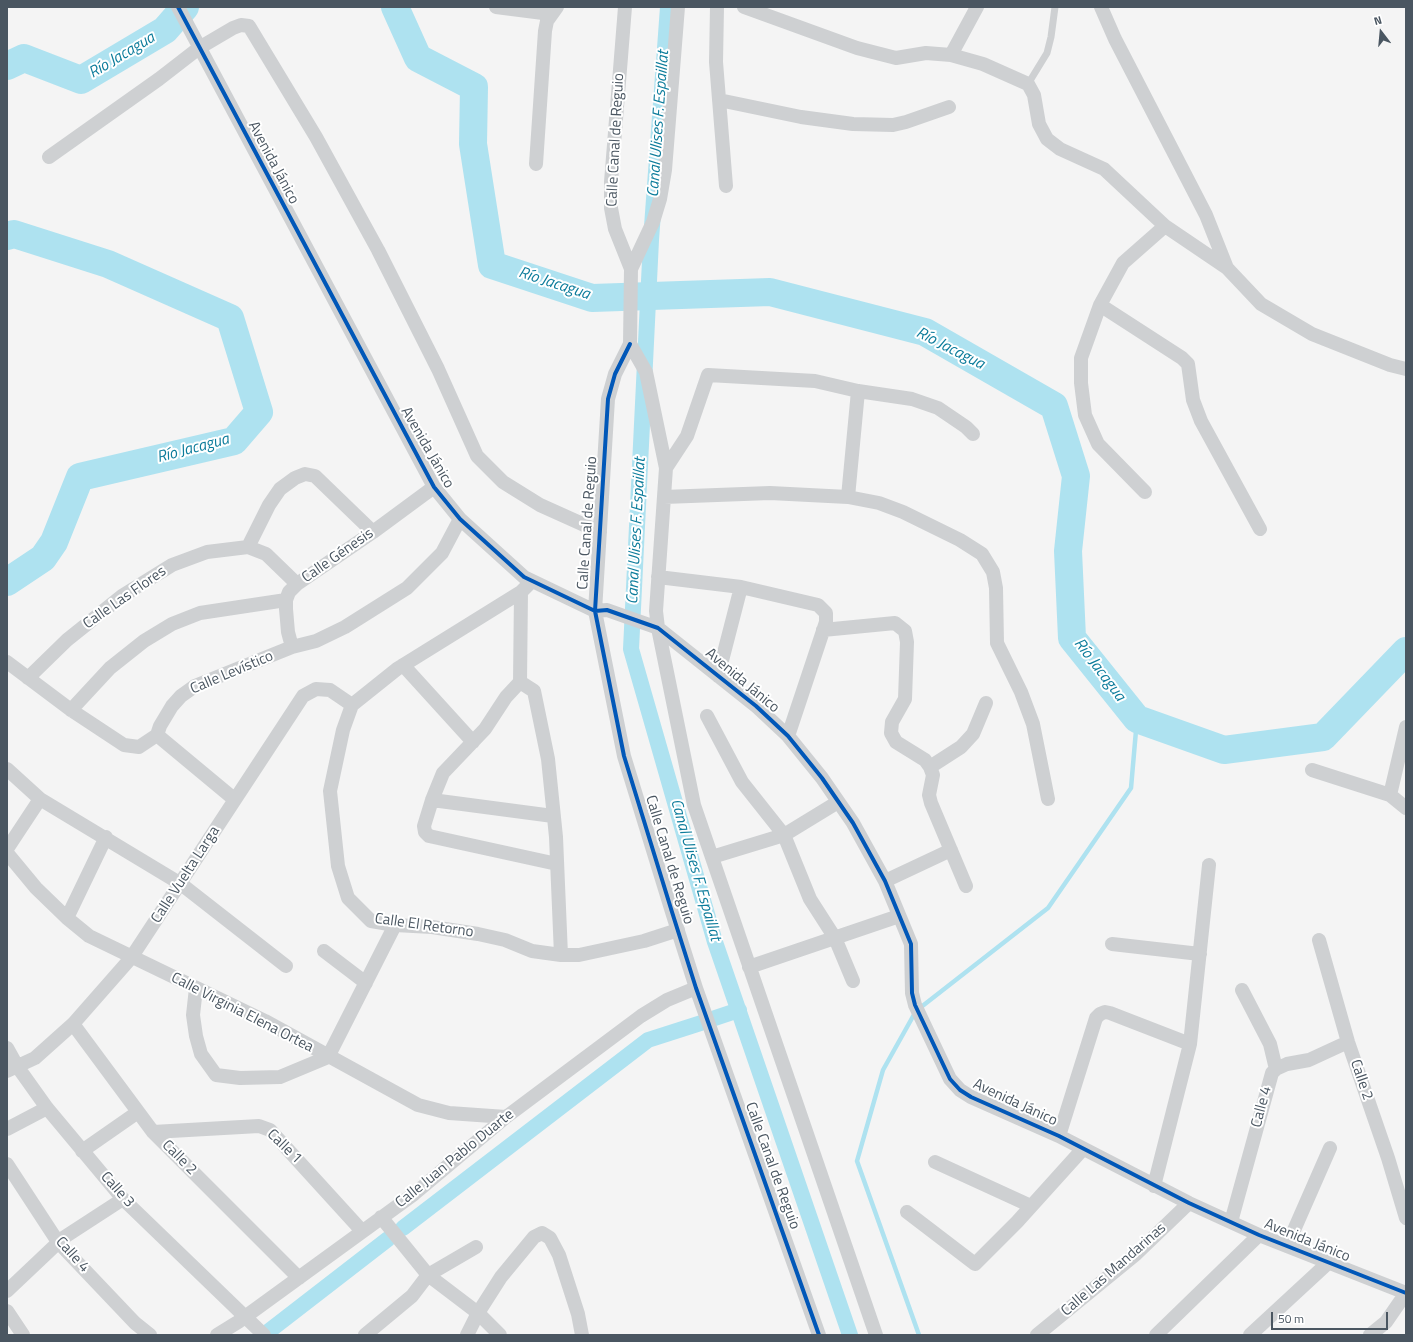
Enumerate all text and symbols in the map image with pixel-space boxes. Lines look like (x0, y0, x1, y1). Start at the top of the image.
north arrow (1361, 12, 1401, 52)
text: N (1372, 12, 1384, 29)
water label: Río Jacagua (85, 29, 159, 83)
water label: Canal Ulises F. Espaillat (644, 50, 674, 198)
street label: Calle Canal de Reguio (604, 73, 628, 207)
street label: Avenida Jánico (244, 119, 302, 207)
water label: Río Jacagua (516, 263, 592, 305)
water label: Río Jacagua (913, 324, 987, 374)
street label: Avenida Jánico (396, 404, 458, 492)
water label: Río Jacagua (155, 430, 231, 468)
street label: Calle Canal de Reguio (574, 456, 602, 590)
water label: Canal Ulises F. Espaillat (624, 457, 650, 605)
street label: Calle Génesis (299, 525, 377, 587)
street label: Calle Las Flores (80, 563, 170, 633)
water label: Río Jacagua (1069, 635, 1129, 705)
street label: Avenida Jánico (701, 645, 783, 717)
street label: Calle Levístico (188, 647, 276, 699)
street label: Calle Canal de Reguio (641, 793, 697, 927)
water label: Canal Ulises F. Espaillat (666, 797, 724, 943)
street label: Calle Vuelta Larga (148, 823, 224, 927)
street label: Calle El Retorno (373, 910, 475, 942)
street label: Calle Virginia Elena Ortea (168, 969, 316, 1057)
street label: Calle 2 (1346, 1057, 1376, 1103)
street label: Avenida Jánico (970, 1076, 1060, 1130)
street label: Calle 4 (1248, 1084, 1276, 1130)
street label: Calle Canal de Reguio (741, 1100, 803, 1232)
street label: Calle Juan Pablo Duarte (392, 1106, 518, 1212)
street label: Calle 1 (263, 1126, 305, 1168)
street label: Calle 2 (158, 1137, 200, 1179)
street label: Calle 3 (96, 1168, 138, 1212)
street label: Avenida Jánico (1261, 1216, 1353, 1266)
street label: Calle Las Mandarinas (1058, 1220, 1170, 1320)
street label: Calle 4 (51, 1233, 93, 1277)
scale bar (1273, 1304, 1390, 1330)
text: 50 m (1278, 1309, 1304, 1328)

